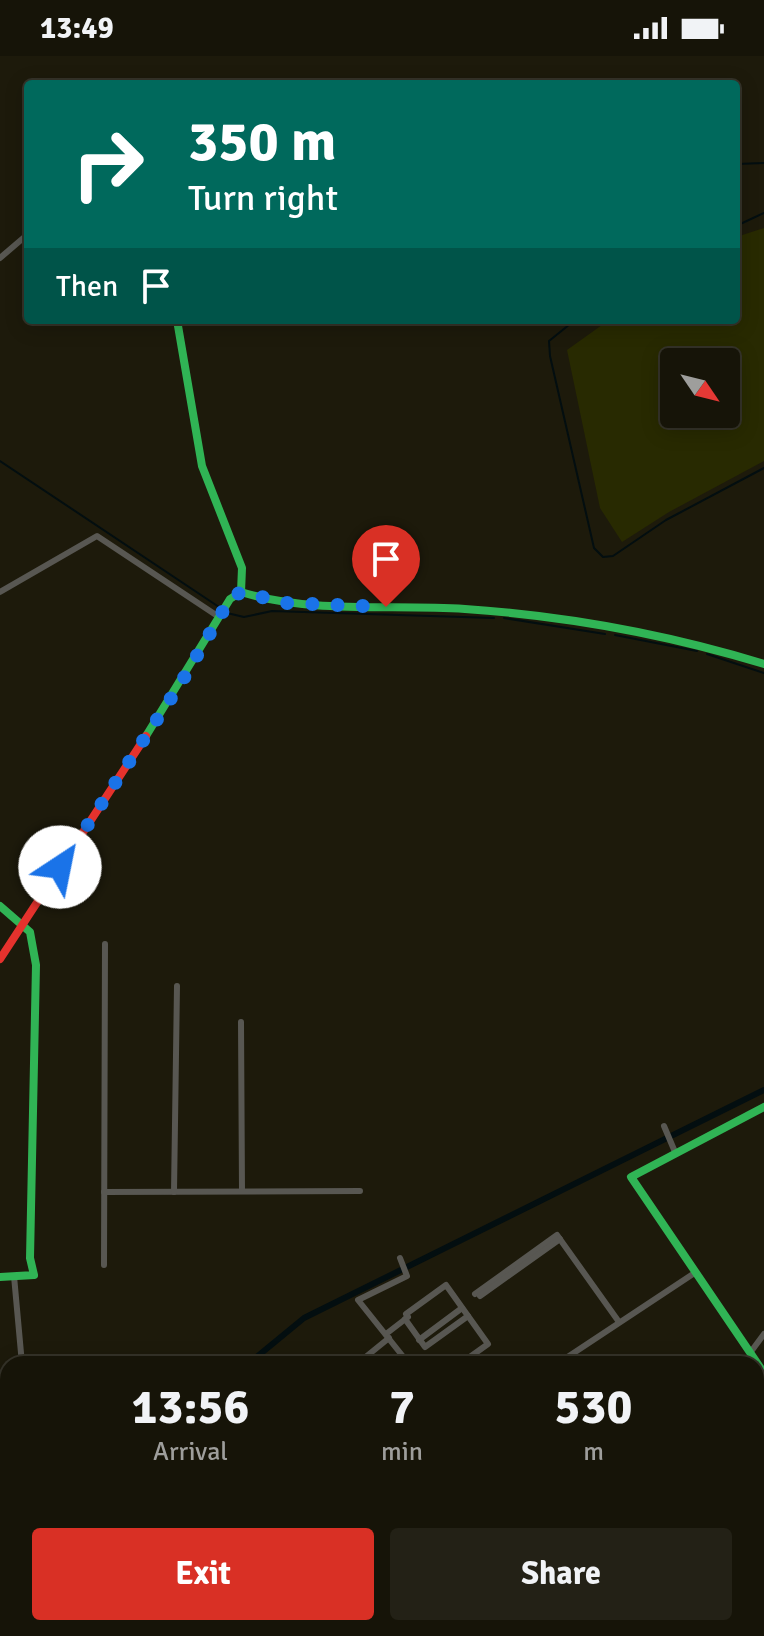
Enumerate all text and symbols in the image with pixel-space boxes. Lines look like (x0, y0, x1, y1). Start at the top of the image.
text: 13:49 (40, 10, 114, 47)
text: 350 m (188, 107, 336, 176)
icon: right (56, 112, 160, 216)
text: Turn right (188, 176, 338, 221)
icon: arrive (134, 264, 178, 308)
text: Then (56, 268, 118, 305)
north arrow (660, 348, 740, 428)
map controls (660, 348, 740, 428)
pin (352, 525, 420, 607)
icon: arrive (364, 537, 408, 581)
position arrow (18, 825, 102, 909)
text: 13:56 (132, 1378, 249, 1437)
text: 7 (389, 1378, 415, 1437)
text: 530 (555, 1378, 632, 1437)
text: Arrival (153, 1436, 228, 1468)
text: min (381, 1436, 423, 1468)
text: m (583, 1436, 604, 1468)
button: Exit (32, 1528, 374, 1620)
button: Share (390, 1528, 732, 1620)

